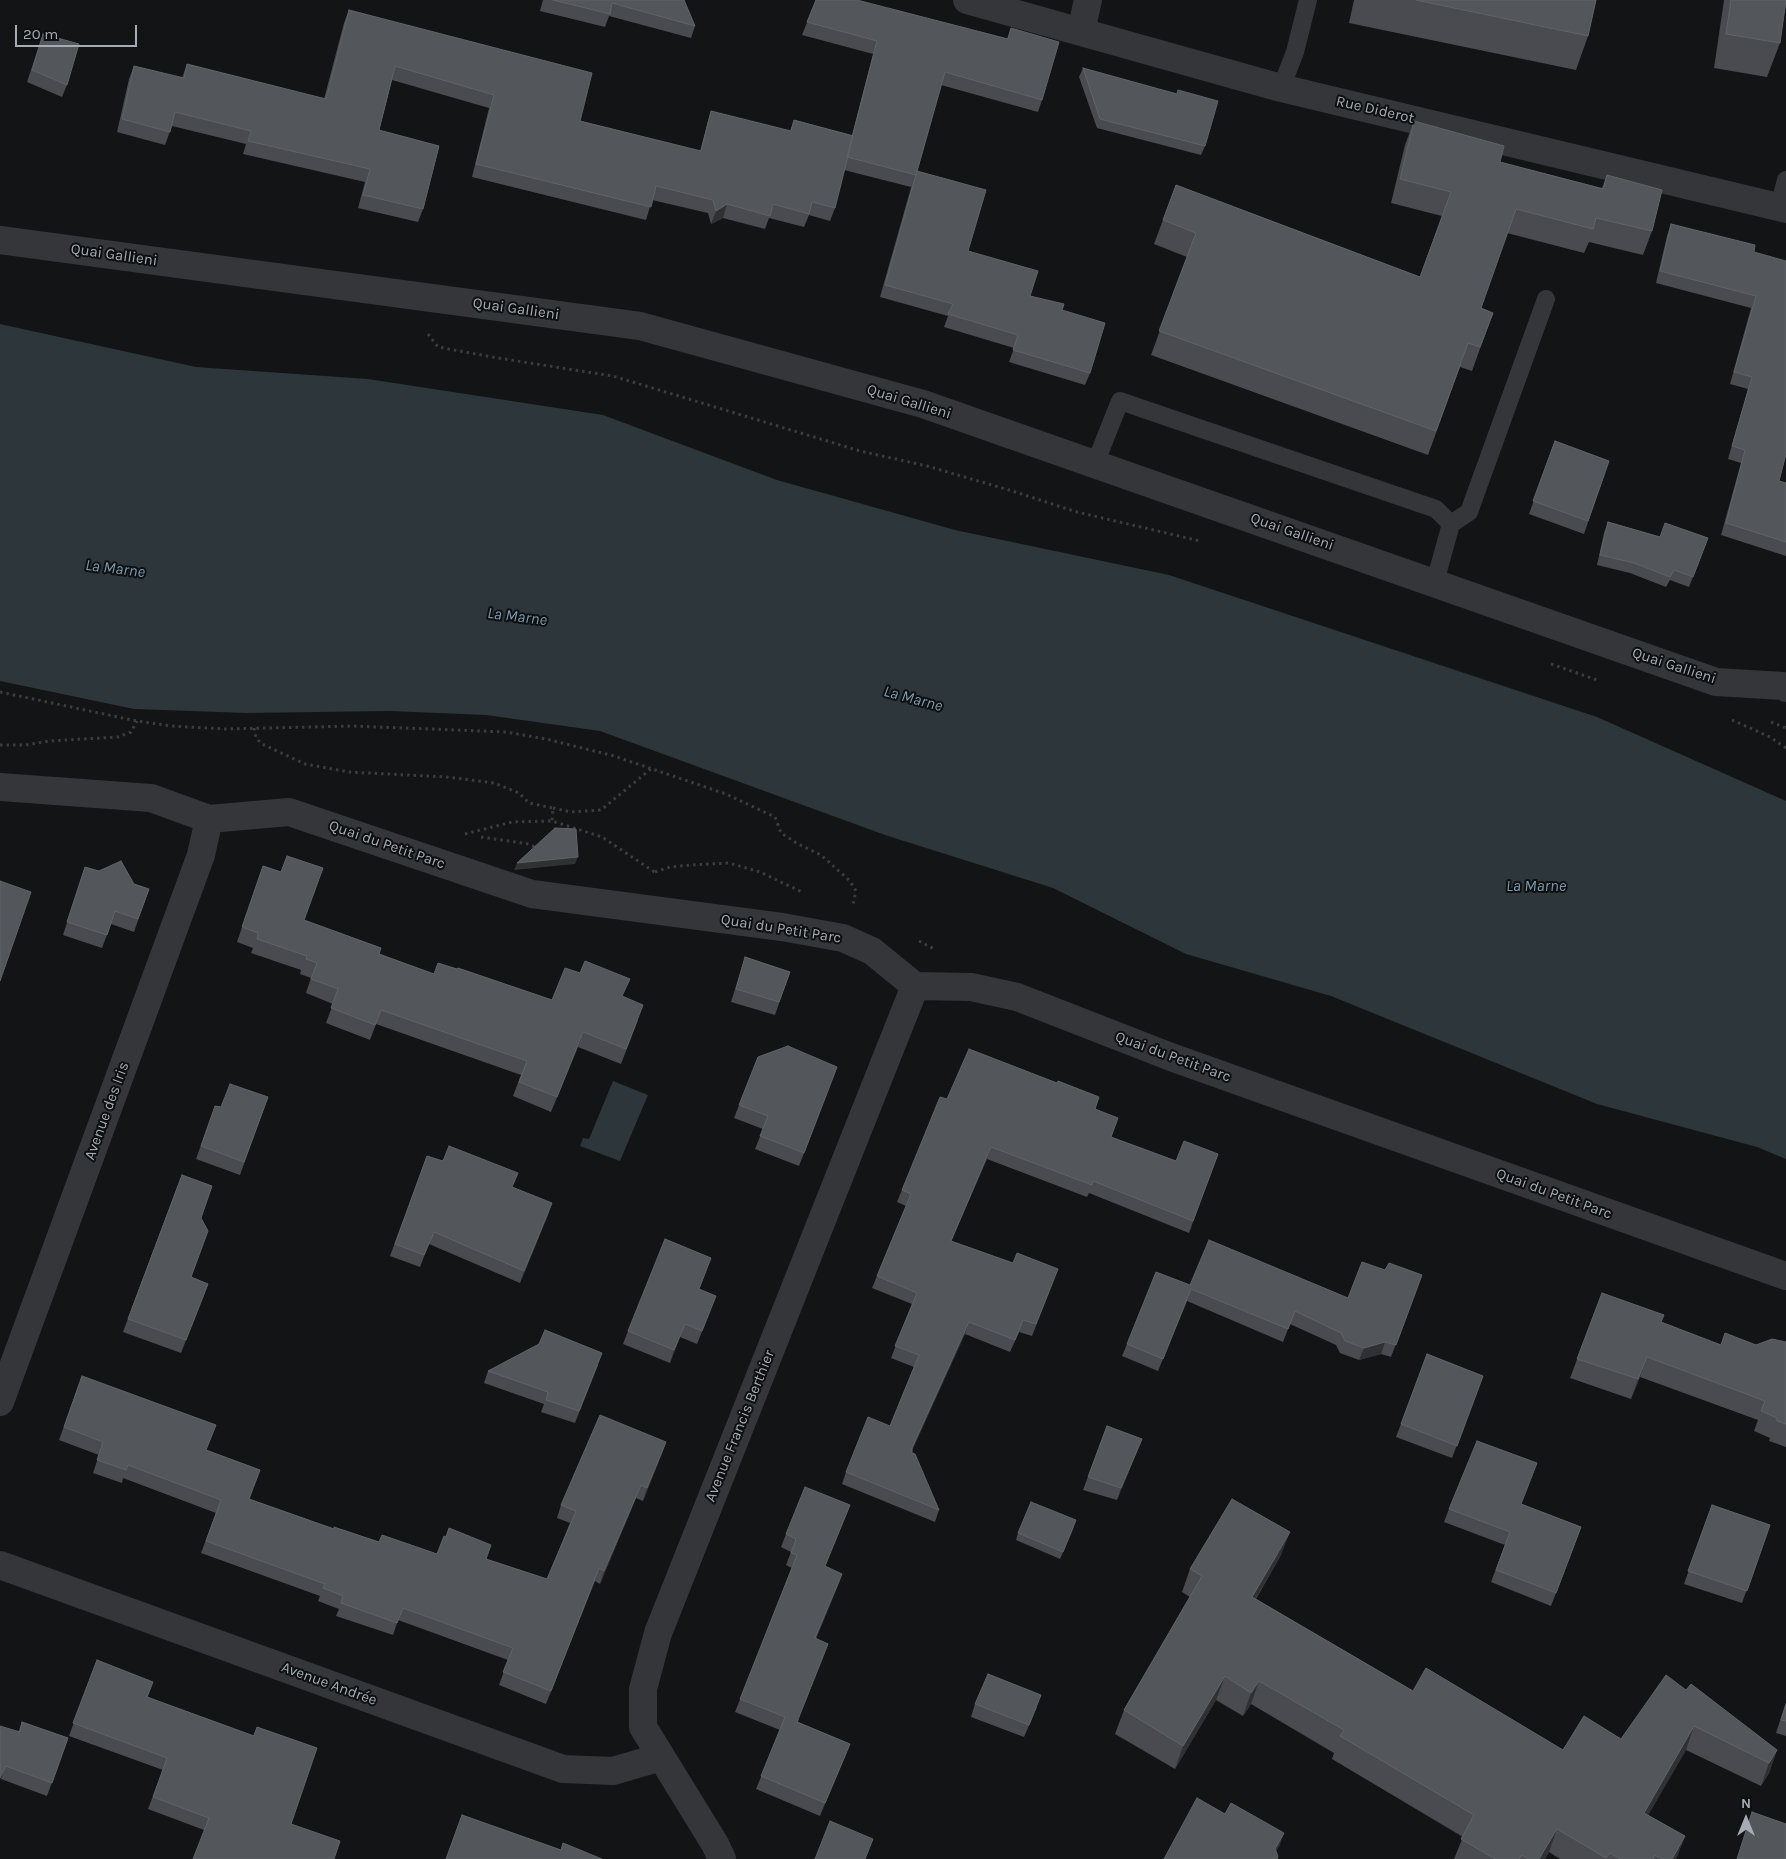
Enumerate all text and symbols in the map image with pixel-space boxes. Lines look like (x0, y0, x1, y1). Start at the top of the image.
scale bar (18, 15, 140, 47)
text: 20 m (23, 25, 58, 43)
street label: Rue Diderot (1334, 92, 1416, 128)
street label: Quai Gallieni (70, 240, 158, 270)
street label: Quai Gallieni (472, 294, 560, 324)
street label: Quai Gallieni (865, 381, 953, 423)
street label: Quai Gallieni (1248, 509, 1336, 555)
water label: La Marne (84, 556, 146, 582)
water label: La Marne (486, 604, 548, 630)
street label: Quai Gallieni (1630, 644, 1718, 688)
water label: La Marne (881, 682, 945, 716)
street label: Quai du Petit Parc (327, 817, 447, 873)
water label: La Marne (1506, 876, 1566, 896)
street label: Quai du Petit Parc (719, 911, 843, 947)
street label: Quai du Petit Parc (1113, 1028, 1233, 1086)
street label: Avenue des Iris (81, 1060, 133, 1162)
street label: Quai du Petit Parc (1494, 1165, 1614, 1223)
street label: Avenue Francis Berthier (701, 1348, 779, 1504)
street label: Avenue Andrée (279, 1658, 379, 1710)
north arrow (1721, 1794, 1771, 1844)
text: N (1741, 1795, 1751, 1812)

